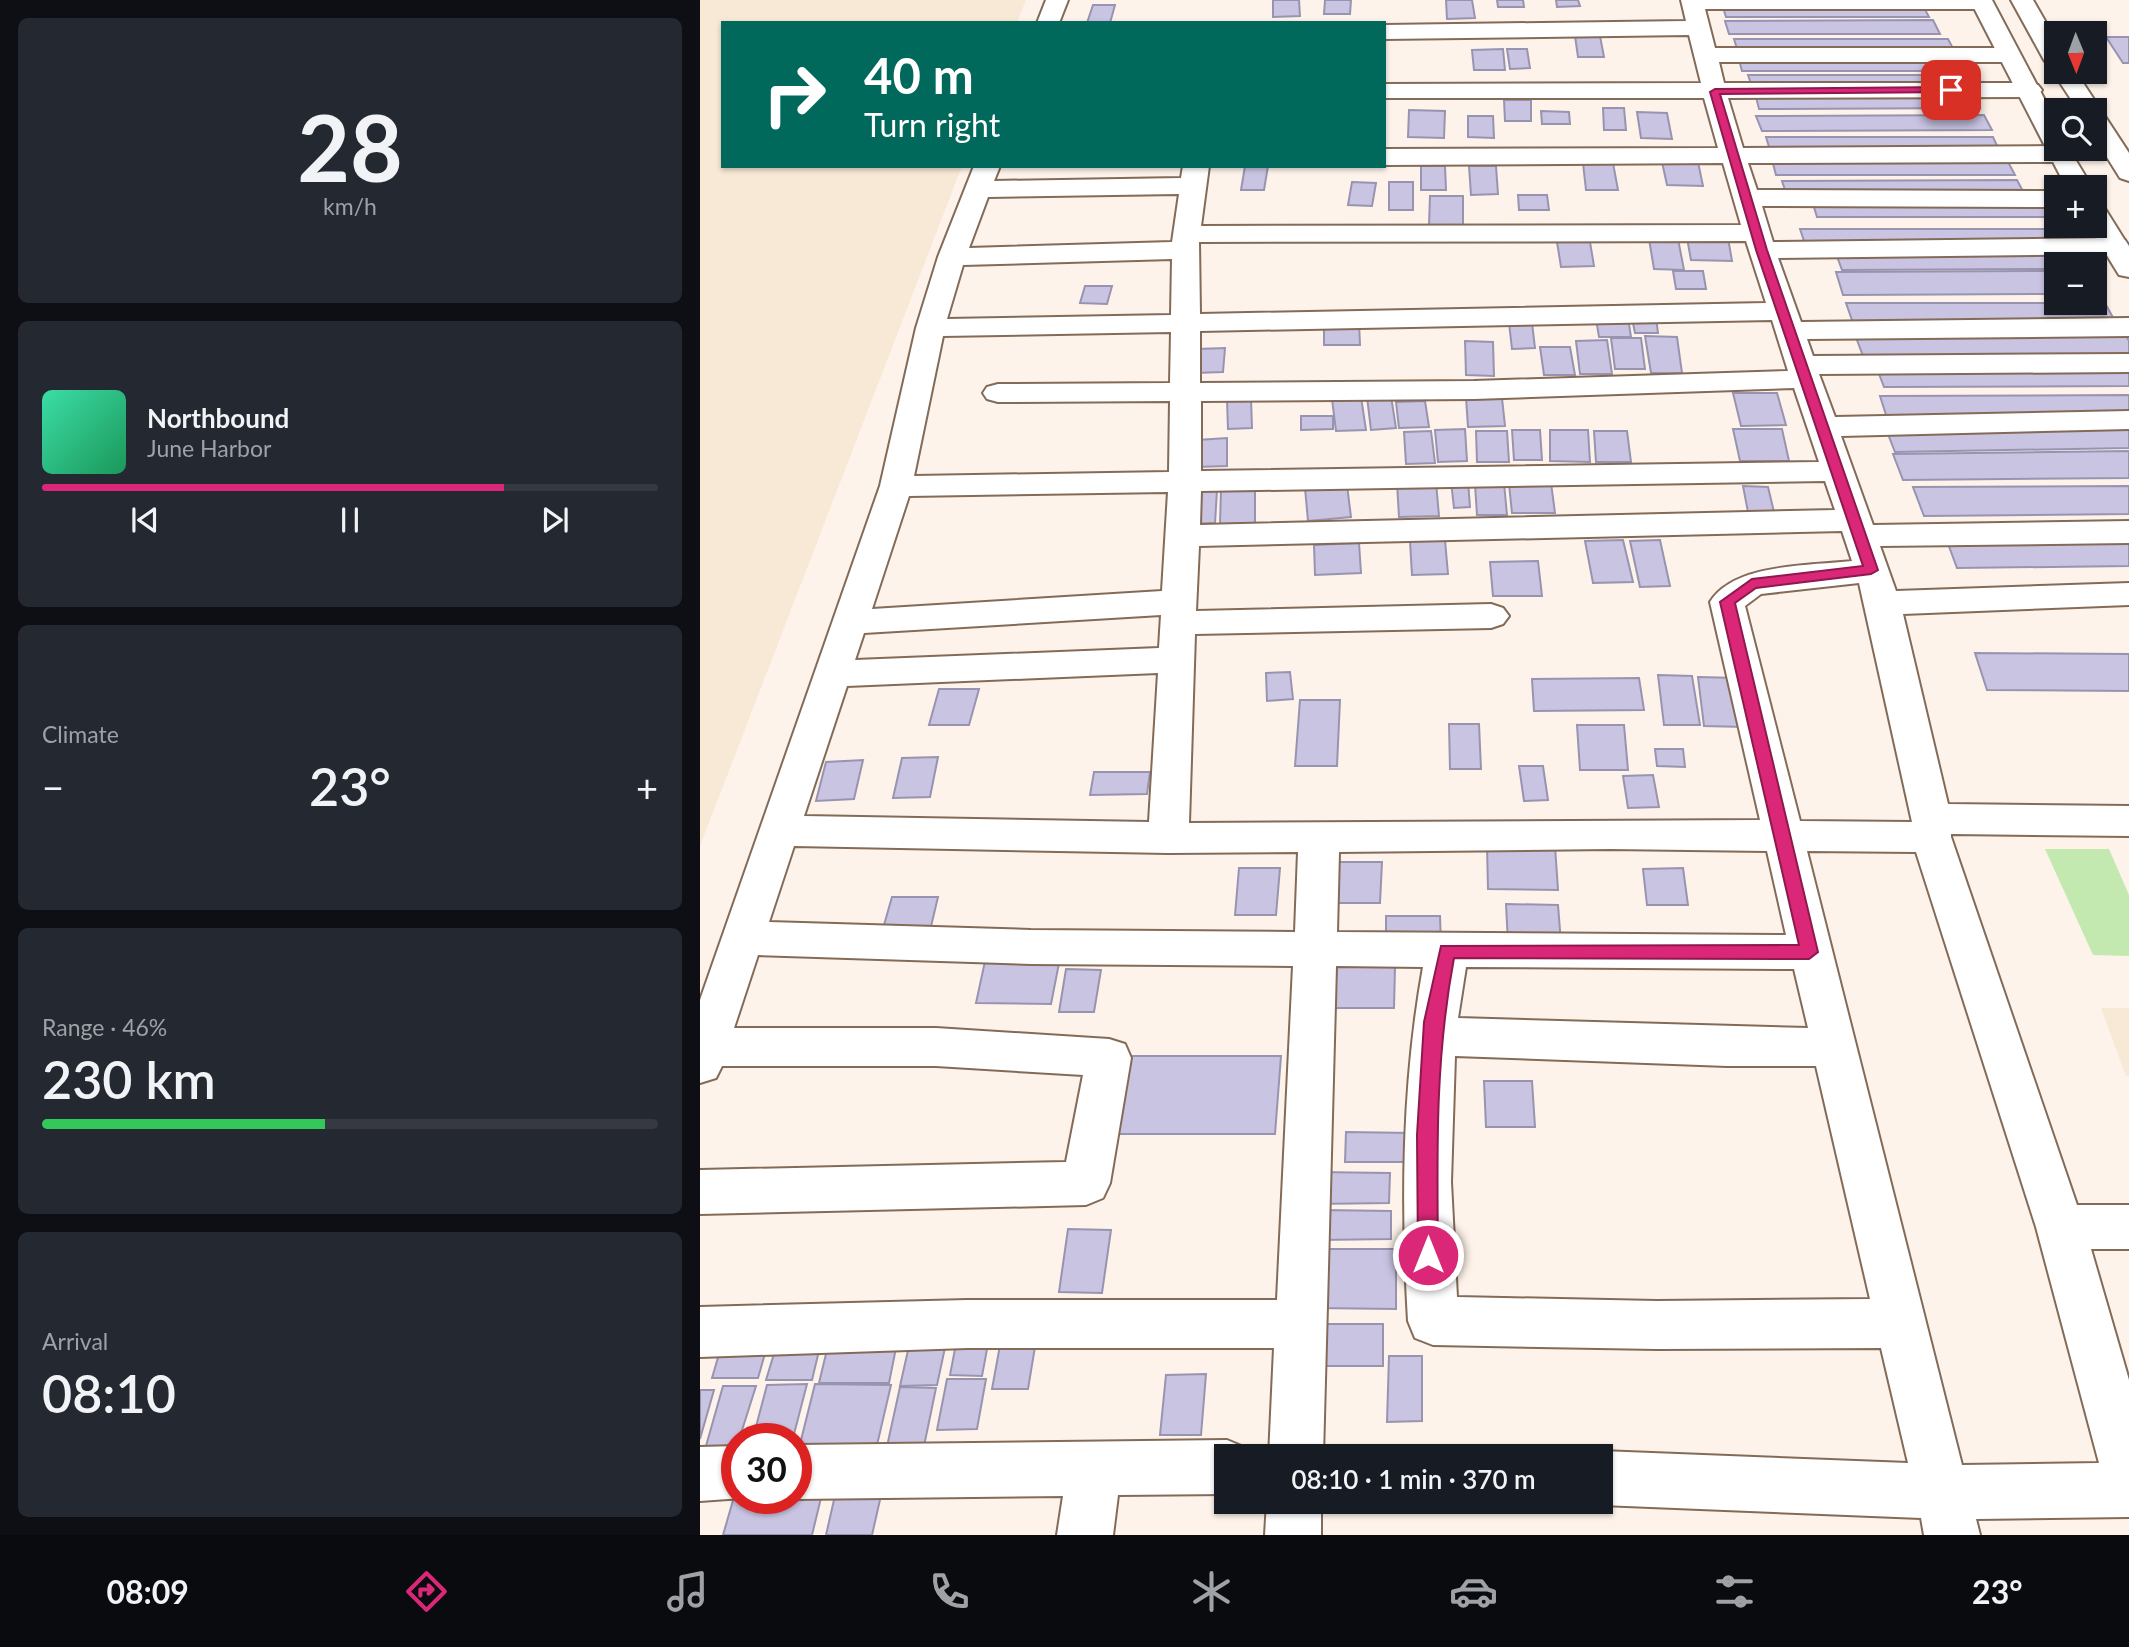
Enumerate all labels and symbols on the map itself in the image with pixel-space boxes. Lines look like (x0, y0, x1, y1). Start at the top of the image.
north arrow (2044, 21, 2107, 84)
pin (1921, 60, 1981, 120)
position arrow (1391, 1218, 1465, 1292)
speed limit sign: 30 (721, 1423, 812, 1514)

